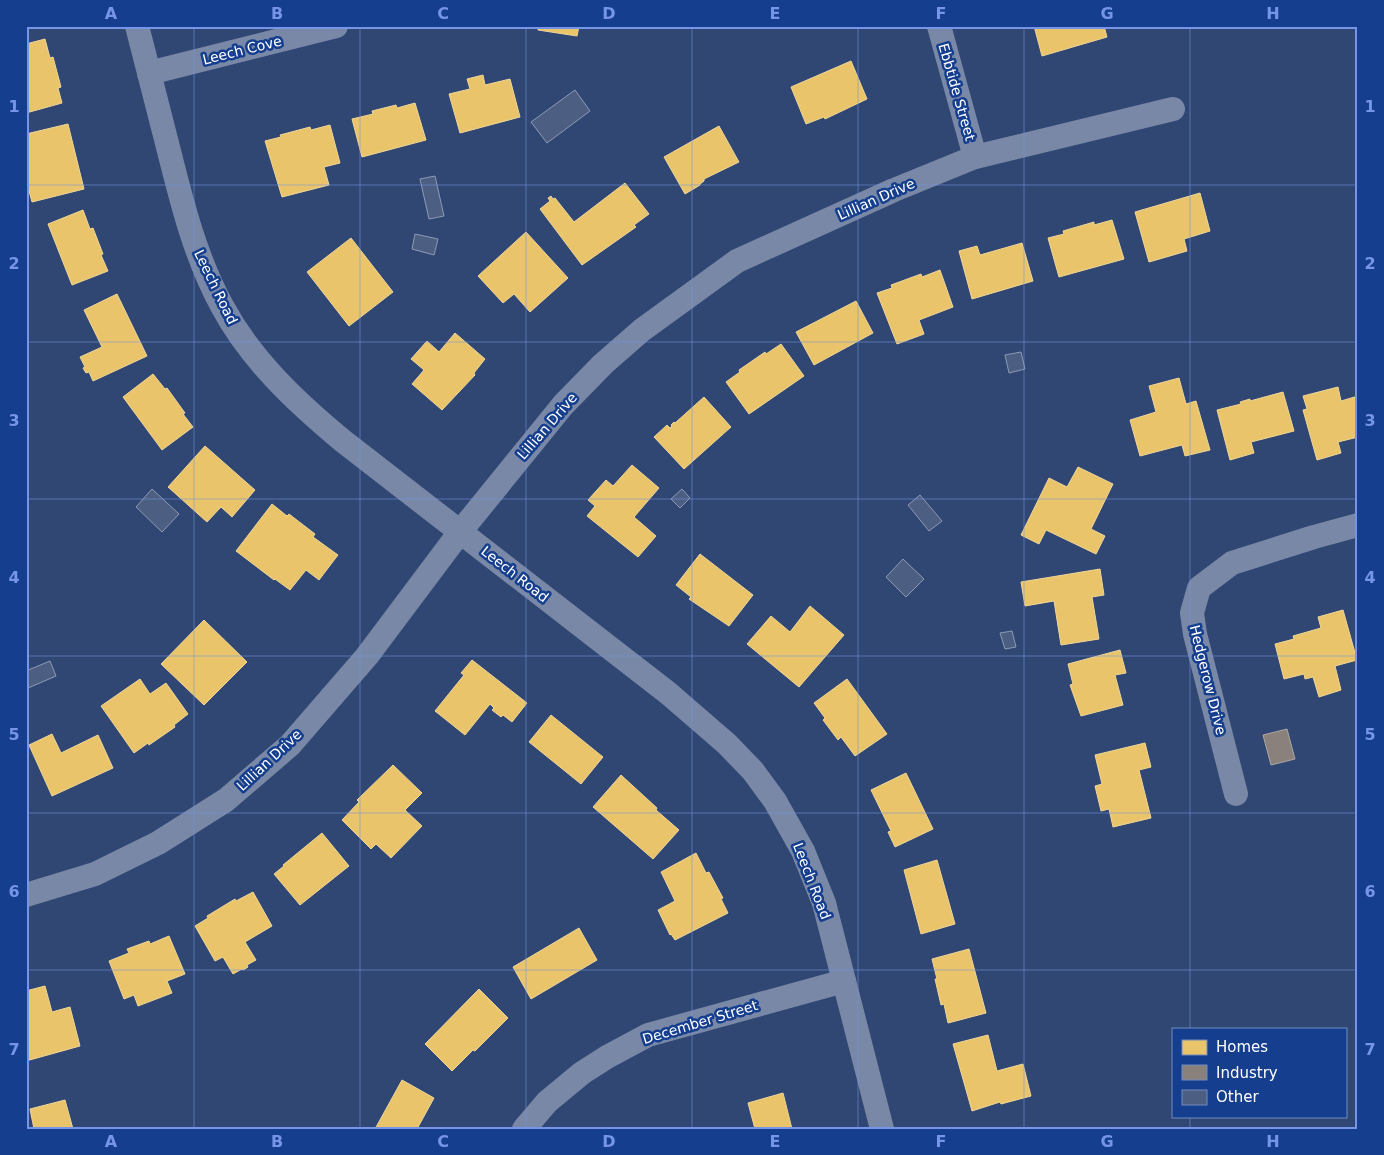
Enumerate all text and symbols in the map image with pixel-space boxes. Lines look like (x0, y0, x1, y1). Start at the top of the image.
text: A (105, 4, 118, 23)
text: B (271, 4, 283, 23)
text: C (437, 4, 449, 23)
text: D (602, 4, 616, 23)
text: E (770, 4, 780, 23)
text: F (936, 4, 946, 23)
text: G (1100, 4, 1114, 23)
text: H (1266, 4, 1280, 23)
street label: Leech Cove (201, 32, 283, 68)
street label: Ebbtide Street (935, 41, 979, 143)
text: 1 (8, 97, 20, 116)
text: 1 (1364, 97, 1376, 116)
street label: Lillian Drive (835, 175, 917, 223)
street label: Leech Road (191, 247, 241, 327)
text: 2 (8, 254, 20, 273)
text: 2 (1364, 254, 1376, 273)
street label: Lillian Drive (514, 390, 580, 462)
text: 3 (8, 411, 20, 430)
text: 3 (1364, 411, 1376, 430)
street label: Leech Road (478, 543, 552, 605)
text: 4 (8, 568, 20, 587)
text: 4 (1364, 568, 1376, 587)
street label: Hedgerow Drive (1187, 623, 1229, 737)
text: 5 (8, 725, 20, 744)
text: 5 (1364, 725, 1376, 744)
street label: Lillian Drive (233, 726, 305, 794)
street label: Leech Road (790, 840, 834, 922)
text: 6 (8, 882, 20, 901)
text: 6 (1364, 882, 1376, 901)
street label: December Street (640, 997, 760, 1047)
legend (1172, 1028, 1346, 1118)
text: Homes (1216, 1038, 1268, 1056)
text: 7 (8, 1040, 20, 1059)
text: 7 (1364, 1040, 1376, 1059)
text: Industry (1216, 1064, 1278, 1082)
text: Other (1216, 1088, 1259, 1106)
text: A (105, 1132, 118, 1151)
text: B (271, 1132, 283, 1151)
text: C (437, 1132, 449, 1151)
text: D (602, 1132, 616, 1151)
text: E (770, 1132, 780, 1151)
text: F (936, 1132, 946, 1151)
text: G (1100, 1132, 1114, 1151)
text: H (1266, 1132, 1280, 1151)

